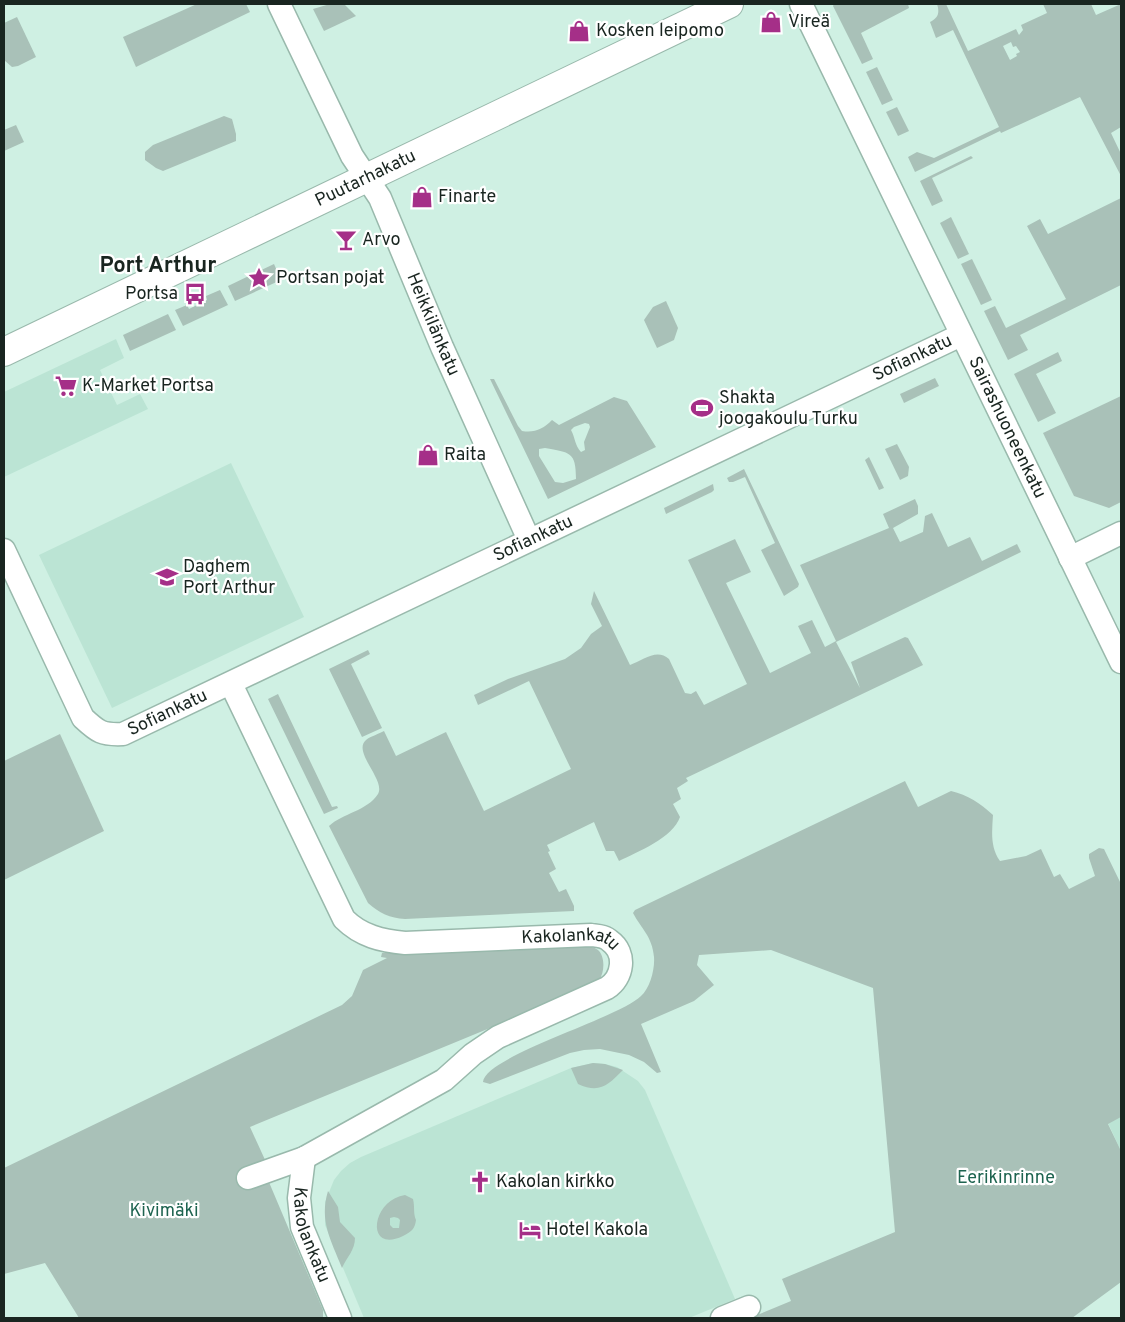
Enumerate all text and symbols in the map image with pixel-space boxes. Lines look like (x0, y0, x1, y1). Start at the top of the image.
shop icon: Vireä (758, 9, 784, 35)
place label: Vireä (788, 11, 830, 34)
shop icon: Kosken leipomo (566, 18, 592, 44)
place label: Kosken leipomo (596, 20, 724, 43)
street label: Puutarhakatu (311, 144, 420, 212)
shop icon: Finarte (409, 184, 435, 210)
place label: Finarte (438, 186, 496, 209)
bar icon: Arvo (333, 227, 359, 253)
place label: Arvo (362, 229, 401, 252)
district label: Port Arthur (99, 253, 217, 280)
place icon: Portsan pojat (246, 265, 272, 291)
place label: Portsan pojat (276, 267, 385, 290)
street label: Heikkilänkatu (401, 269, 465, 379)
bus stop icon: Portsa (182, 281, 208, 307)
place label: Portsa (125, 283, 178, 306)
street label: Sofiankatu (869, 329, 956, 387)
street label: Sairashuoneenkatu (963, 353, 1051, 502)
supermarket icon: K-Market Portsa (53, 373, 79, 399)
place label: K-Market Portsa (82, 375, 214, 398)
place label: Shakta joogakoulu Turku (718, 387, 858, 431)
sports icon: Shakta joogakoulu Turku (689, 395, 715, 421)
shop icon: Raita (415, 442, 441, 468)
place label: Raita (444, 444, 486, 467)
street label: Sofiankatu (490, 510, 577, 567)
place label: Daghem Port Arthur (183, 556, 275, 600)
school or university icon: Daghem Port Arthur (154, 564, 180, 590)
street label: Sofiankatu (124, 684, 211, 742)
street label: Kakolankatu (521, 923, 625, 956)
park label: Eerikinrinne (957, 1167, 1055, 1190)
church icon: Kakolan kirkko (467, 1169, 493, 1195)
place label: Kakolan kirkko (496, 1171, 615, 1194)
street label: Kakolankatu (287, 1186, 335, 1286)
park label: Kivimäki (129, 1200, 199, 1223)
hotel icon: Hotel Kakola (517, 1217, 543, 1243)
place label: Hotel Kakola (546, 1219, 648, 1242)

